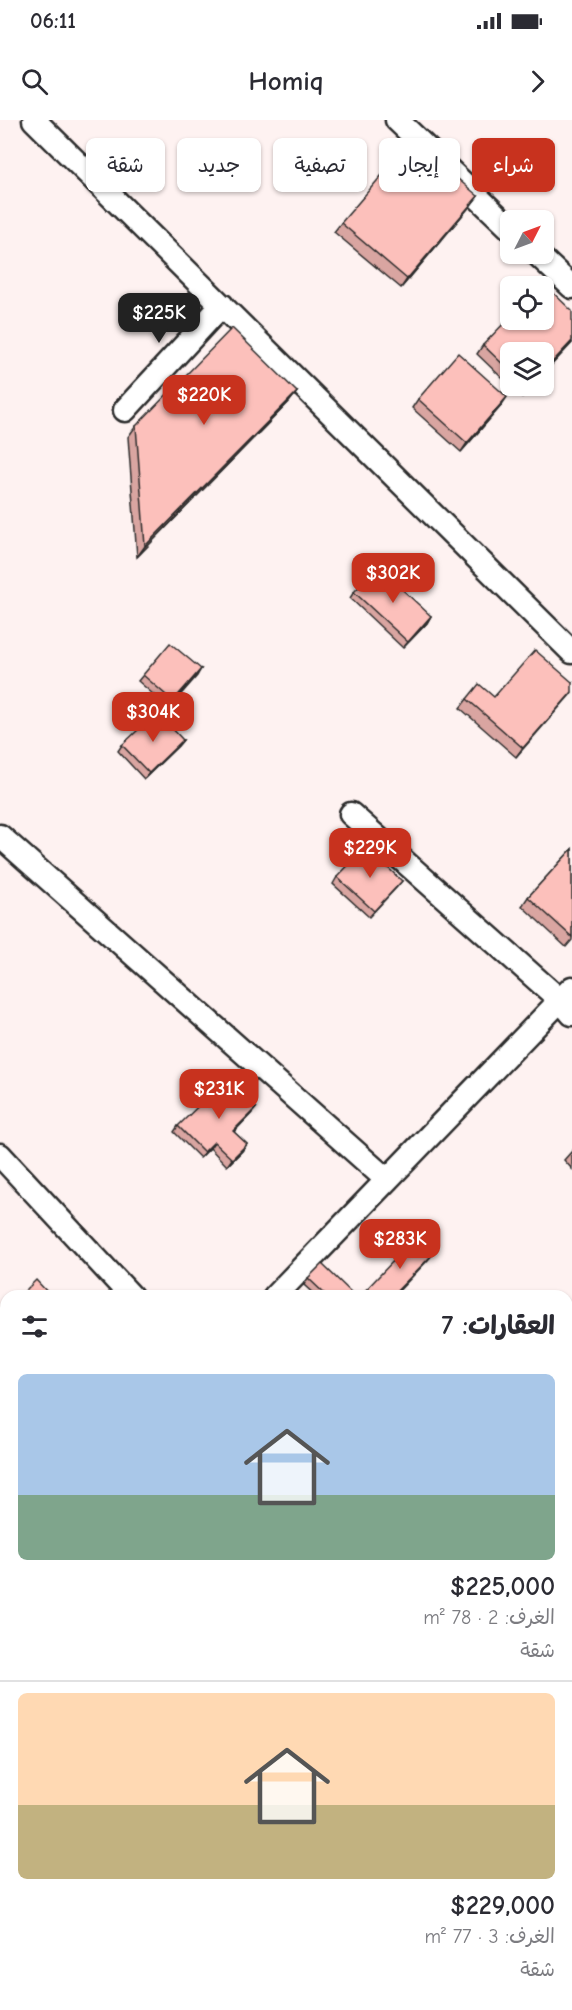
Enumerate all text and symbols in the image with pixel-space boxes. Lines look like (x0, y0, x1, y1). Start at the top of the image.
text: 06:11 (30, 8, 76, 34)
icon: search (18, 65, 51, 98)
icon: forward (521, 65, 554, 98)
text: Homiq (248, 66, 324, 97)
chip: شقة (86, 138, 165, 192)
chip: جديد (177, 138, 261, 192)
chip: تصفية (273, 138, 367, 192)
chip: إيجار (379, 138, 460, 192)
chip: شراء (472, 138, 555, 192)
north arrow (500, 210, 554, 264)
map controls (500, 210, 554, 396)
button: locate (500, 276, 554, 330)
pin: $225K (117, 293, 201, 344)
text: $225K (132, 301, 186, 324)
button: layers (500, 342, 554, 396)
pin: $220K (162, 375, 246, 426)
text: $220K (177, 383, 231, 406)
pin: $302K (351, 553, 435, 604)
text: $302K (366, 561, 420, 584)
pin: $304K (111, 692, 195, 743)
text: $304K (126, 700, 180, 723)
pin: $229K (328, 828, 412, 879)
text: $229K (343, 836, 397, 859)
pin: $231K (177, 1069, 261, 1120)
text: $231K (194, 1077, 244, 1100)
pin: $283K (358, 1219, 442, 1270)
text: $283K (373, 1227, 427, 1250)
icon: filters (18, 1310, 51, 1343)
text: العقارات: 7 (442, 1311, 555, 1341)
icon: home (233, 1413, 341, 1521)
text: $225,000 (450, 1572, 555, 1602)
text: الغرف: 2 · 78 m² (423, 1606, 555, 1629)
text: شقة (520, 1639, 555, 1662)
icon: home (233, 1732, 341, 1840)
text: $229,000 (450, 1891, 555, 1921)
text: الغرف: 3 · 77 m² (424, 1925, 555, 1948)
text: شقة (520, 1958, 555, 1981)

